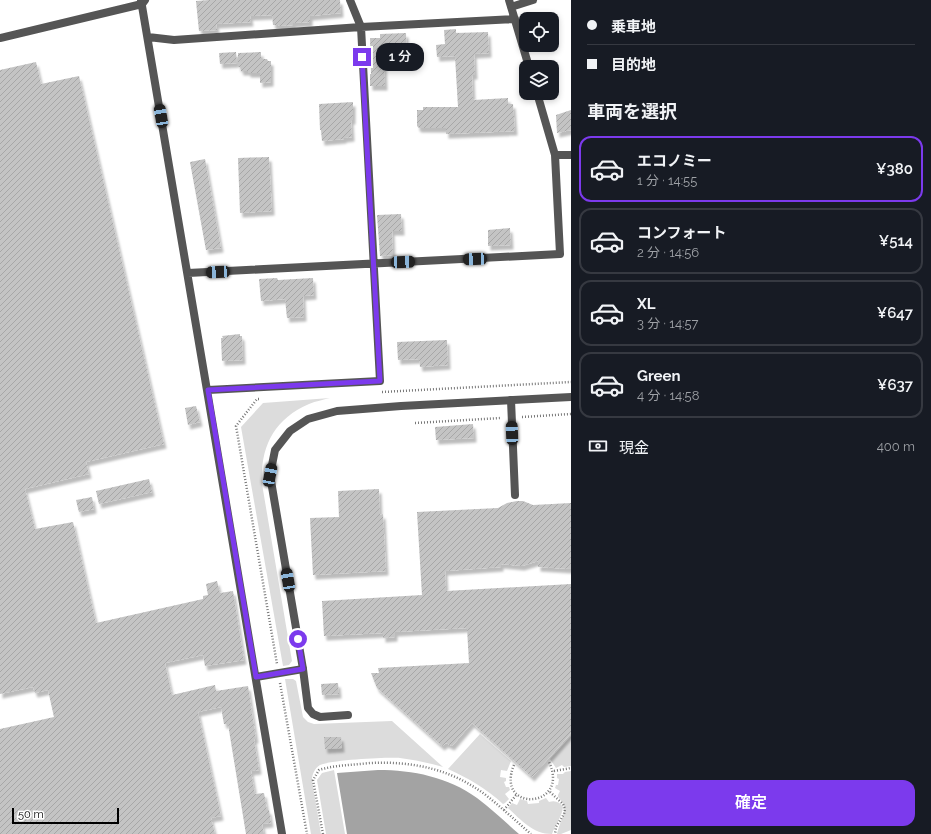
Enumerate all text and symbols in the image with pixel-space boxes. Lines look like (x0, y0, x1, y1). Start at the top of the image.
map controls (519, 12, 559, 100)
button: locate (519, 12, 559, 52)
text: 乗車地 (611, 18, 656, 36)
callout: 1 分 (376, 43, 424, 71)
route end (353, 48, 371, 66)
text: 1 分 (389, 49, 411, 64)
text: 目的地 (611, 56, 656, 74)
button: layers (519, 60, 559, 100)
text: 車両を選択 (587, 101, 677, 122)
car (153, 103, 169, 129)
icon: car (589, 151, 625, 187)
text: エコノミー (637, 152, 712, 170)
text: ¥380 (876, 160, 913, 178)
text: 1 分 · 14:55 (637, 173, 697, 188)
icon: car (589, 223, 625, 259)
text: コンフォート (637, 224, 727, 242)
text: ¥514 (879, 232, 913, 250)
text: 2 分 · 14:56 (637, 245, 699, 260)
car (463, 253, 487, 265)
car (391, 256, 415, 268)
car (206, 265, 230, 279)
icon: car (589, 295, 625, 331)
text: XL (637, 295, 655, 313)
text: ¥647 (877, 304, 913, 322)
text: 3 分 · 14:57 (637, 316, 698, 331)
icon: car (589, 367, 625, 403)
text: Green (637, 367, 681, 385)
text: ¥637 (877, 376, 913, 394)
text: 4 分 · 14:58 (637, 388, 699, 403)
car (506, 421, 518, 445)
icon: cash (587, 435, 609, 457)
text: 現金 (619, 439, 649, 457)
text: 400 m (877, 439, 915, 454)
car (262, 462, 278, 488)
car (280, 567, 296, 593)
route start (289, 630, 307, 648)
button: 確定 (587, 780, 915, 826)
scale bar (12, 806, 119, 825)
text: 50 m (18, 808, 44, 821)

